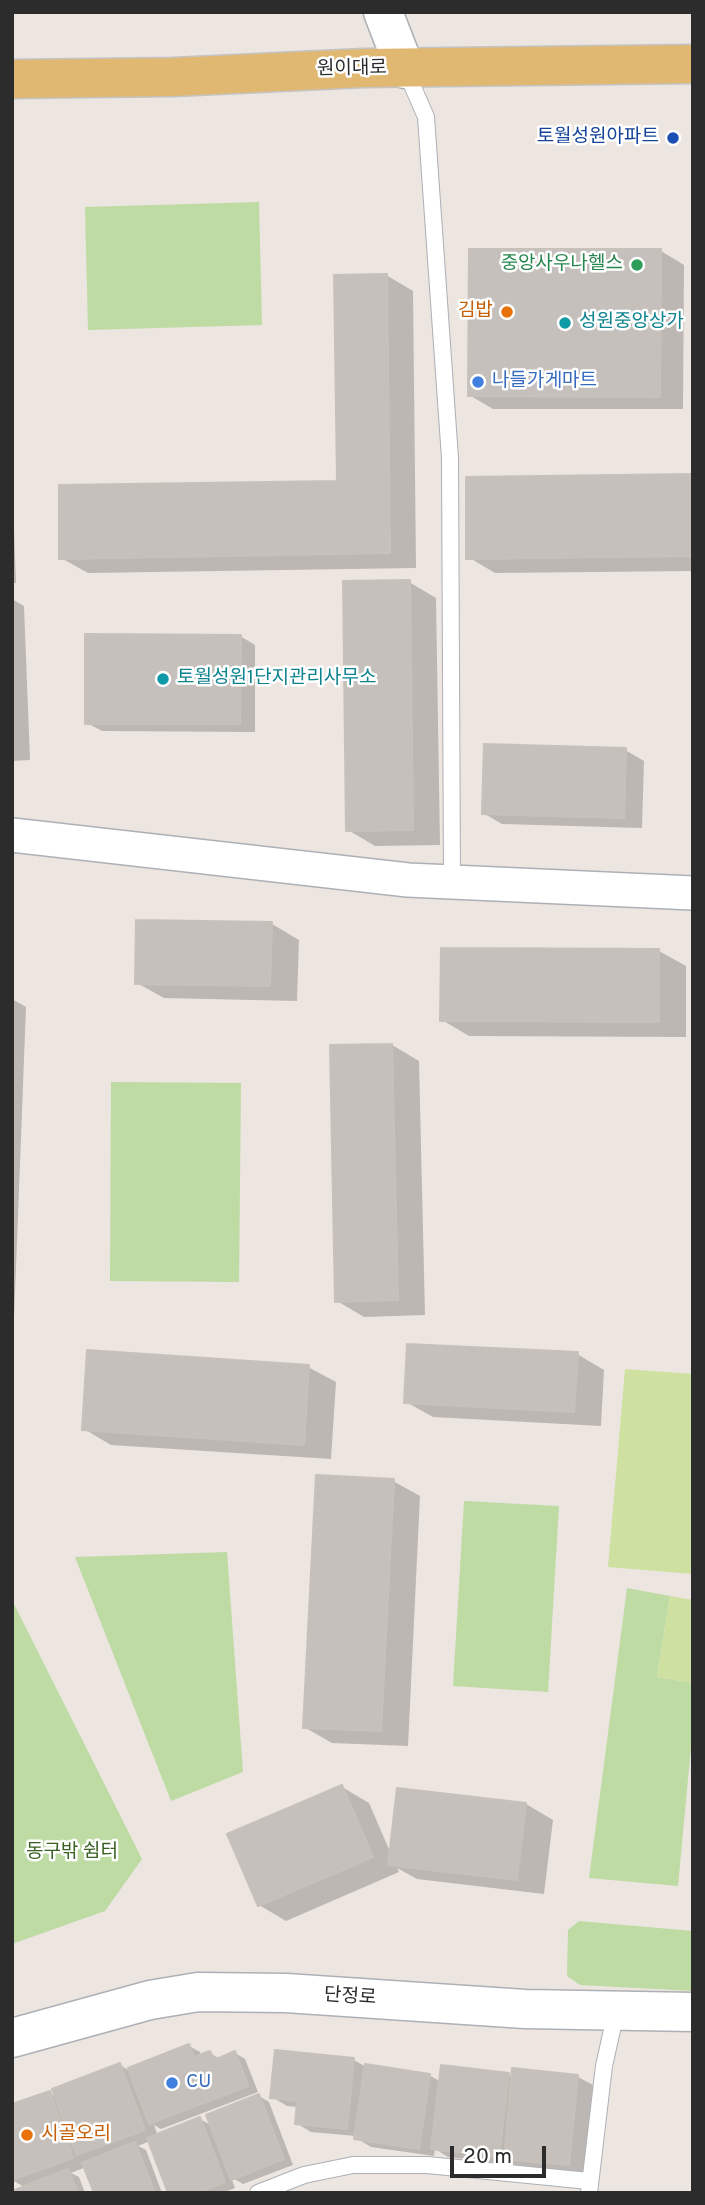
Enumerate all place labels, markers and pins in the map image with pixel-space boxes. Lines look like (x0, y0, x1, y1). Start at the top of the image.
place label: 토월성원아파트 (537, 127, 659, 149)
marker: 토월성원아파트 (665, 130, 681, 146)
place label: 중앙사우나헬스 (501, 254, 623, 276)
marker: 중앙사우나헬스 (629, 257, 645, 273)
place label: 김밥 (458, 301, 493, 323)
marker: 김밥 (499, 304, 515, 320)
place label: 성원중앙상가 (579, 312, 684, 334)
marker: 성원중앙상가 (557, 315, 573, 331)
place label: 나들가게마트 (492, 371, 597, 393)
marker: 나들가게마트 (470, 374, 486, 390)
place label: 토월성원1단지관리사무소 (177, 668, 376, 690)
marker: 토월성원1단지관리사무소 (155, 671, 171, 687)
place label: CU (186, 2072, 211, 2094)
marker: CU (164, 2075, 180, 2091)
place label: 시골오리 (41, 2124, 111, 2146)
marker: 시골오리 (19, 2127, 35, 2143)

